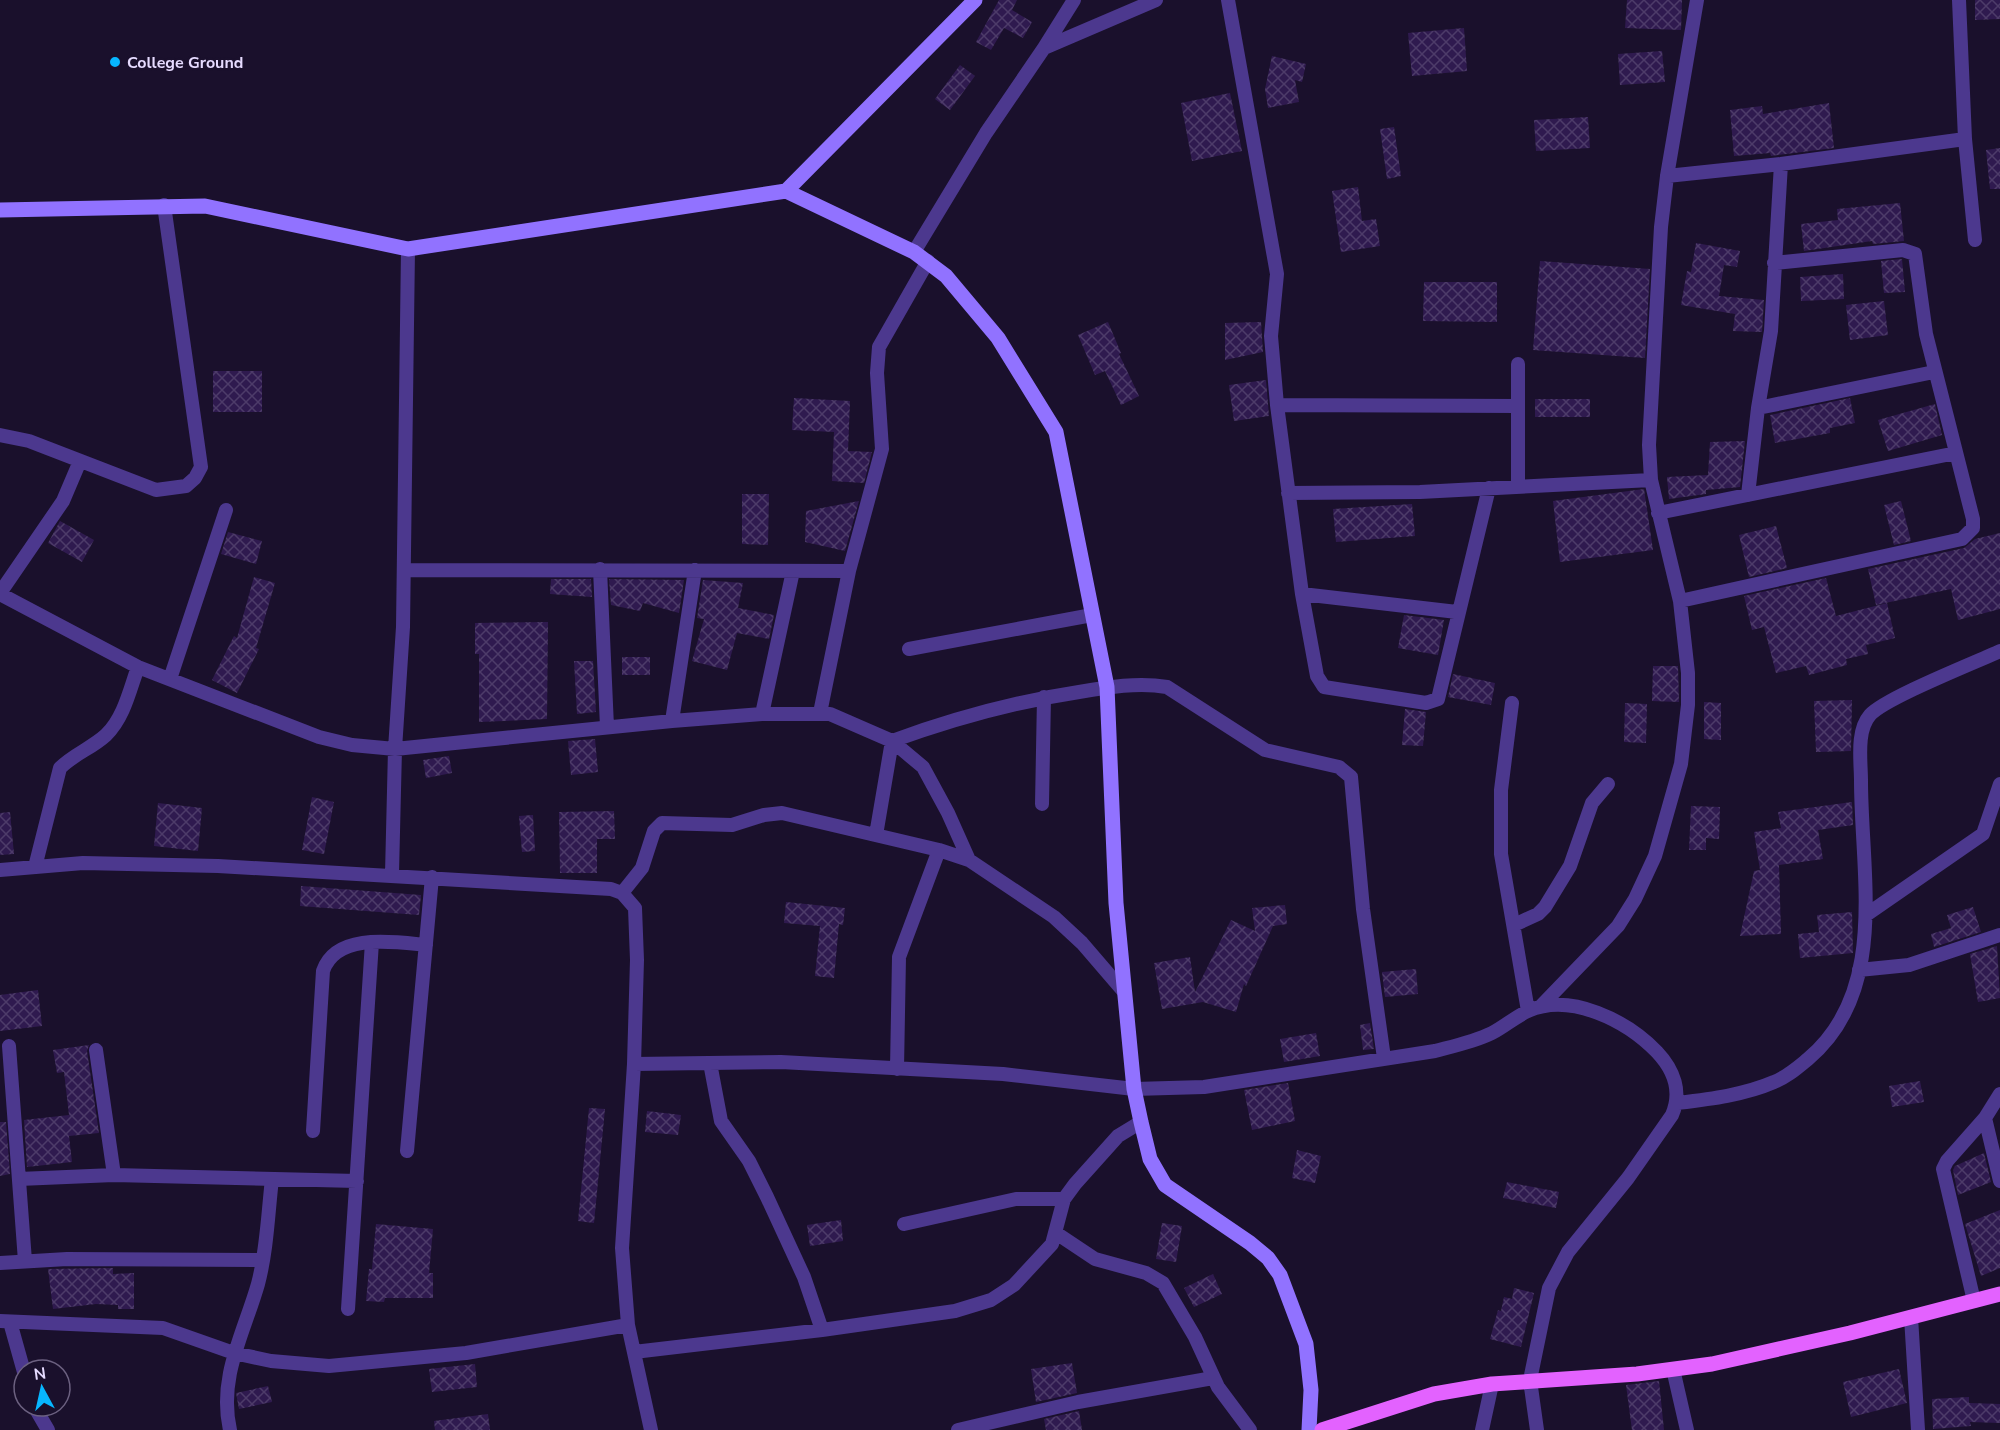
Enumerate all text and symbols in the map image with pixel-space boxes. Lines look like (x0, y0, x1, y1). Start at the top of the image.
place label: College Ground (127, 52, 243, 74)
marker: College Ground (108, 55, 122, 69)
north arrow (12, 1358, 72, 1418)
text: N (33, 1362, 48, 1386)

